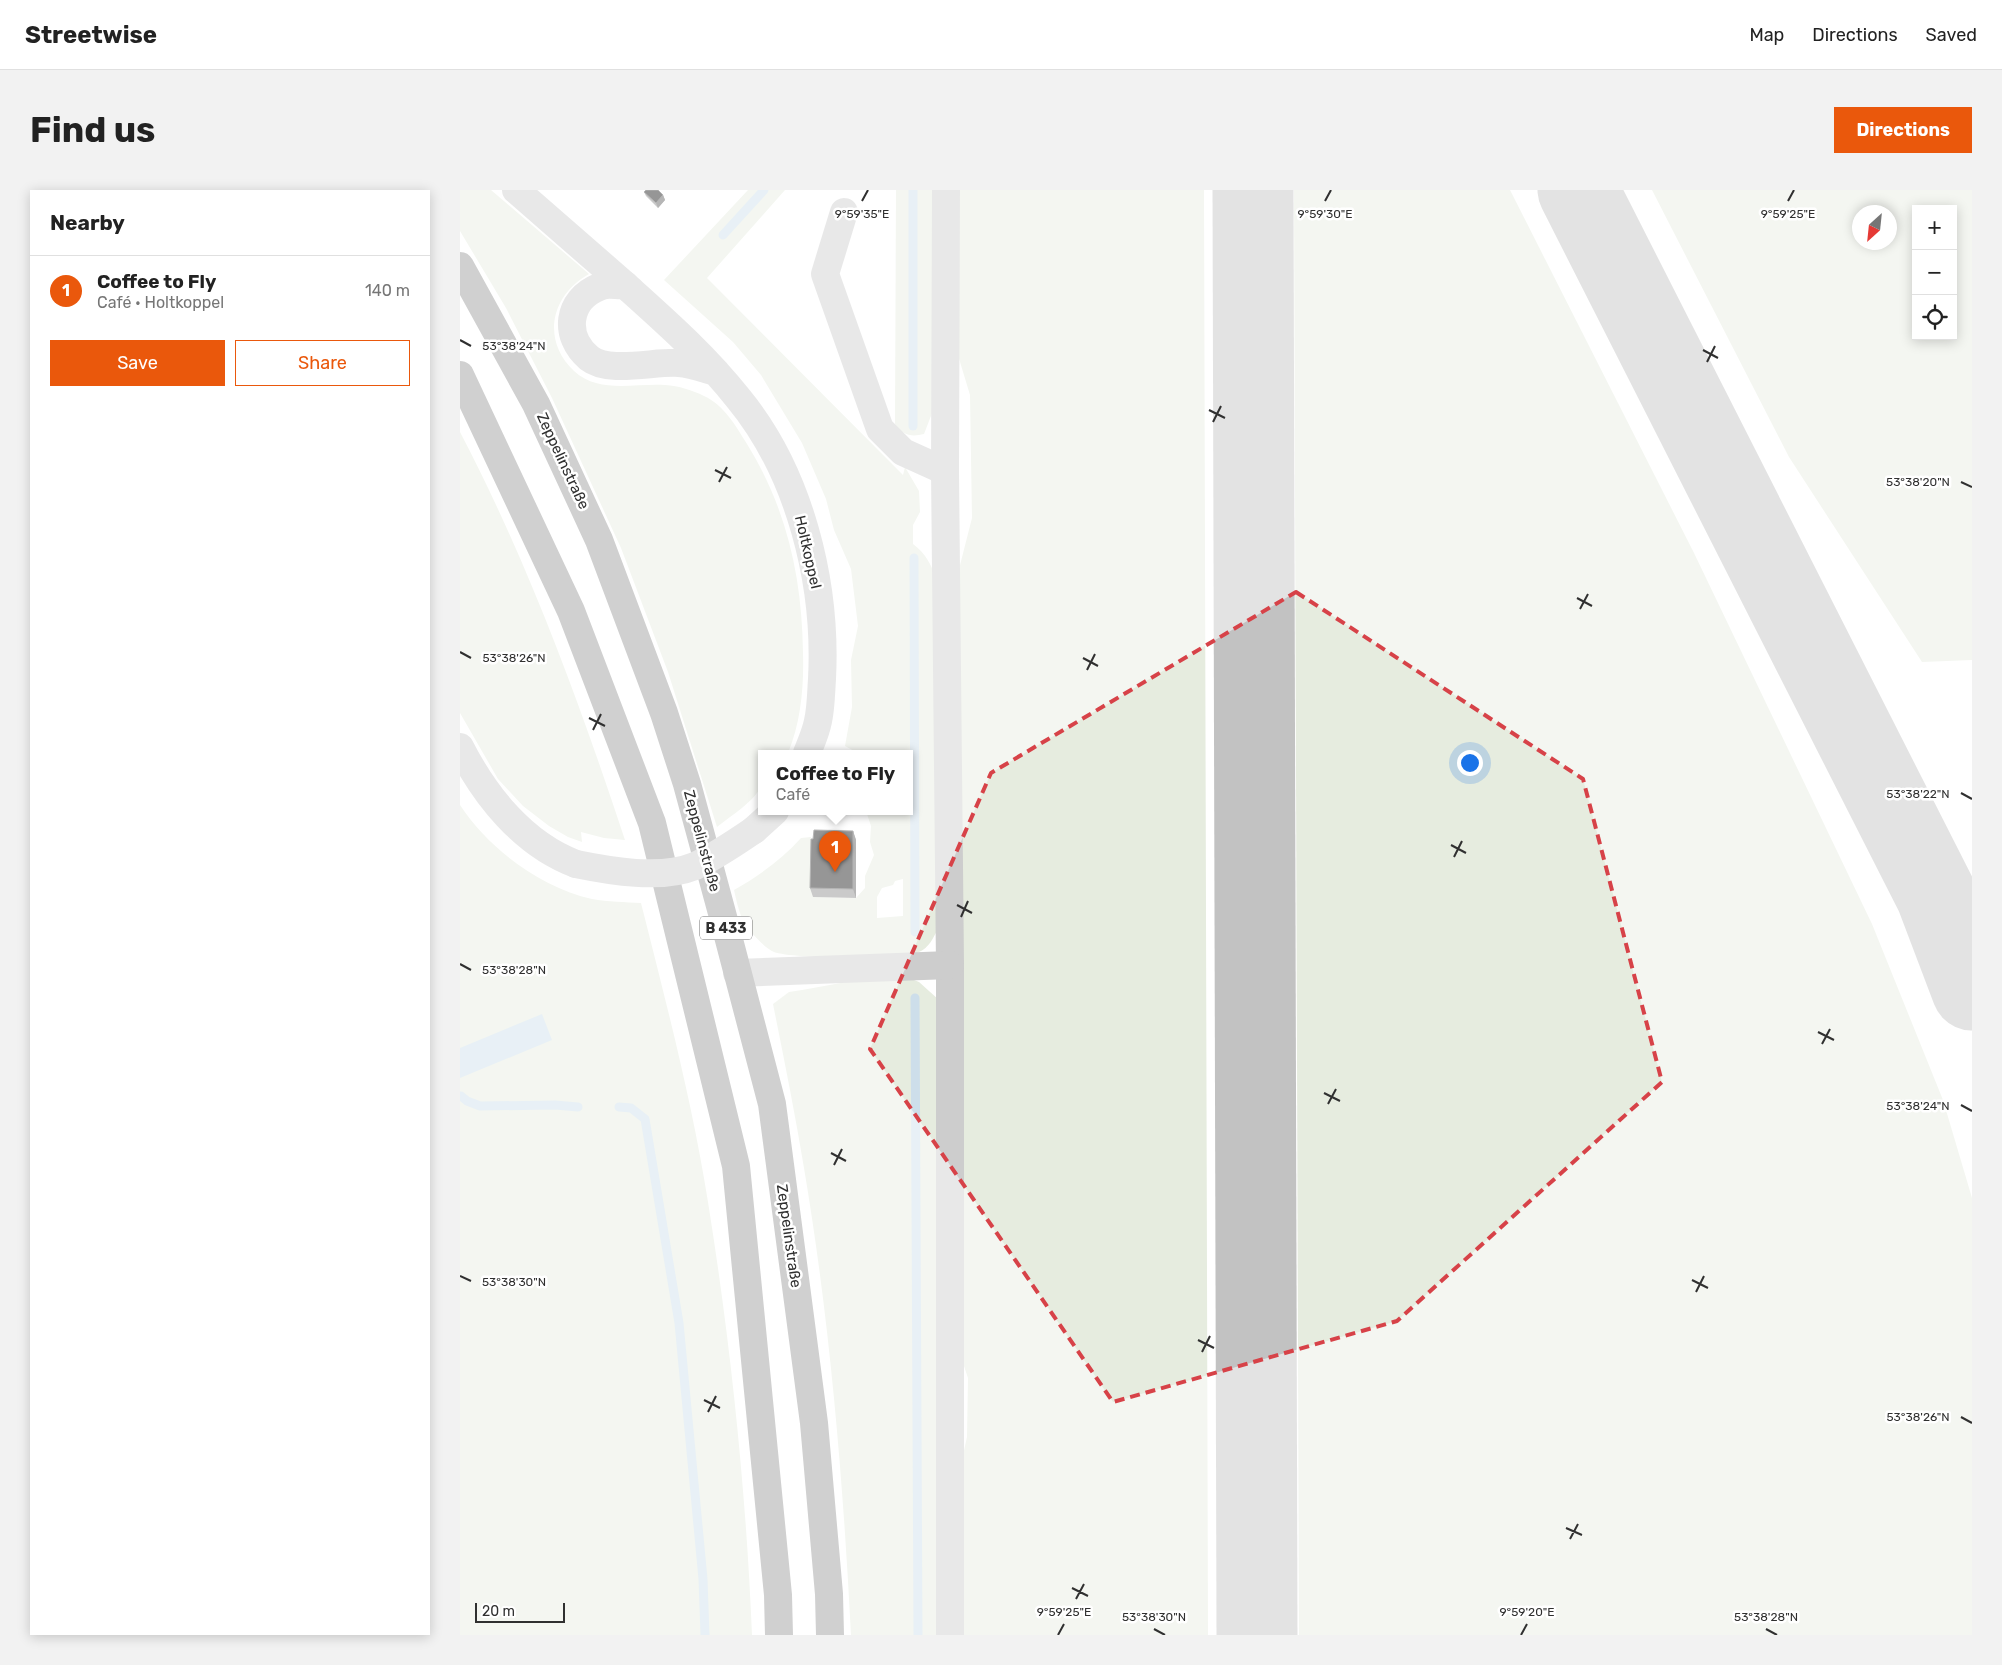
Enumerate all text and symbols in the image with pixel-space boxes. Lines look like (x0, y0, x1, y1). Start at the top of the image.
text: Streetwise (25, 21, 157, 49)
text: Map (1749, 24, 1784, 46)
text: Directions (1812, 24, 1898, 46)
text: Saved (1926, 24, 1977, 46)
button: Directions (1834, 107, 1972, 153)
text: Find us (30, 109, 155, 151)
north arrow (1852, 205, 1897, 250)
map controls (1912, 205, 1957, 340)
button: + (1912, 205, 1957, 250)
text: 9°59'35"E (835, 207, 889, 221)
text: 9°59'30"E (1297, 207, 1353, 221)
text: 9°59'25"E (1761, 207, 1815, 221)
text: Nearby (50, 210, 125, 235)
button: − (1912, 250, 1957, 295)
text: Coffee to Fly (97, 270, 216, 293)
text: 1 (62, 281, 70, 300)
text: 140 m (365, 281, 410, 300)
text: Café · Holtkoppel (97, 293, 224, 312)
button: locate (1912, 295, 1957, 340)
text: 53°38'24"N (482, 339, 546, 353)
button: Save (50, 340, 225, 386)
button: Share (235, 340, 410, 386)
street label: Zeppelinstraße (533, 410, 593, 512)
text: 53°38'20"N (1886, 475, 1950, 489)
street label: Holtkoppel (791, 514, 825, 590)
text: 53°38'26"N (482, 651, 546, 665)
popup (758, 750, 913, 815)
your location (1457, 750, 1483, 776)
text: Coffee to Fly (776, 762, 895, 785)
text: Café (776, 785, 810, 804)
text: 53°38'22"N (1886, 787, 1950, 801)
street label: Zeppelinstraße (680, 788, 724, 894)
pin: 1 (819, 831, 851, 872)
road number: B 433 (700, 916, 752, 940)
text: 53°38'28"N (482, 963, 546, 977)
text: 53°38'24"N (1886, 1099, 1950, 1113)
street label: Zeppelinstraße (773, 1183, 805, 1289)
text: 53°38'30"N (482, 1275, 546, 1289)
text: 53°38'26"N (1886, 1410, 1950, 1424)
scale bar (475, 1600, 565, 1623)
text: 20 m (482, 1603, 515, 1620)
text: 9°59'25"E (1037, 1605, 1091, 1619)
text: 9°59'20"E (1499, 1605, 1555, 1619)
text: 53°38'30"N (1122, 1610, 1186, 1624)
text: 53°38'28"N (1734, 1610, 1798, 1624)

